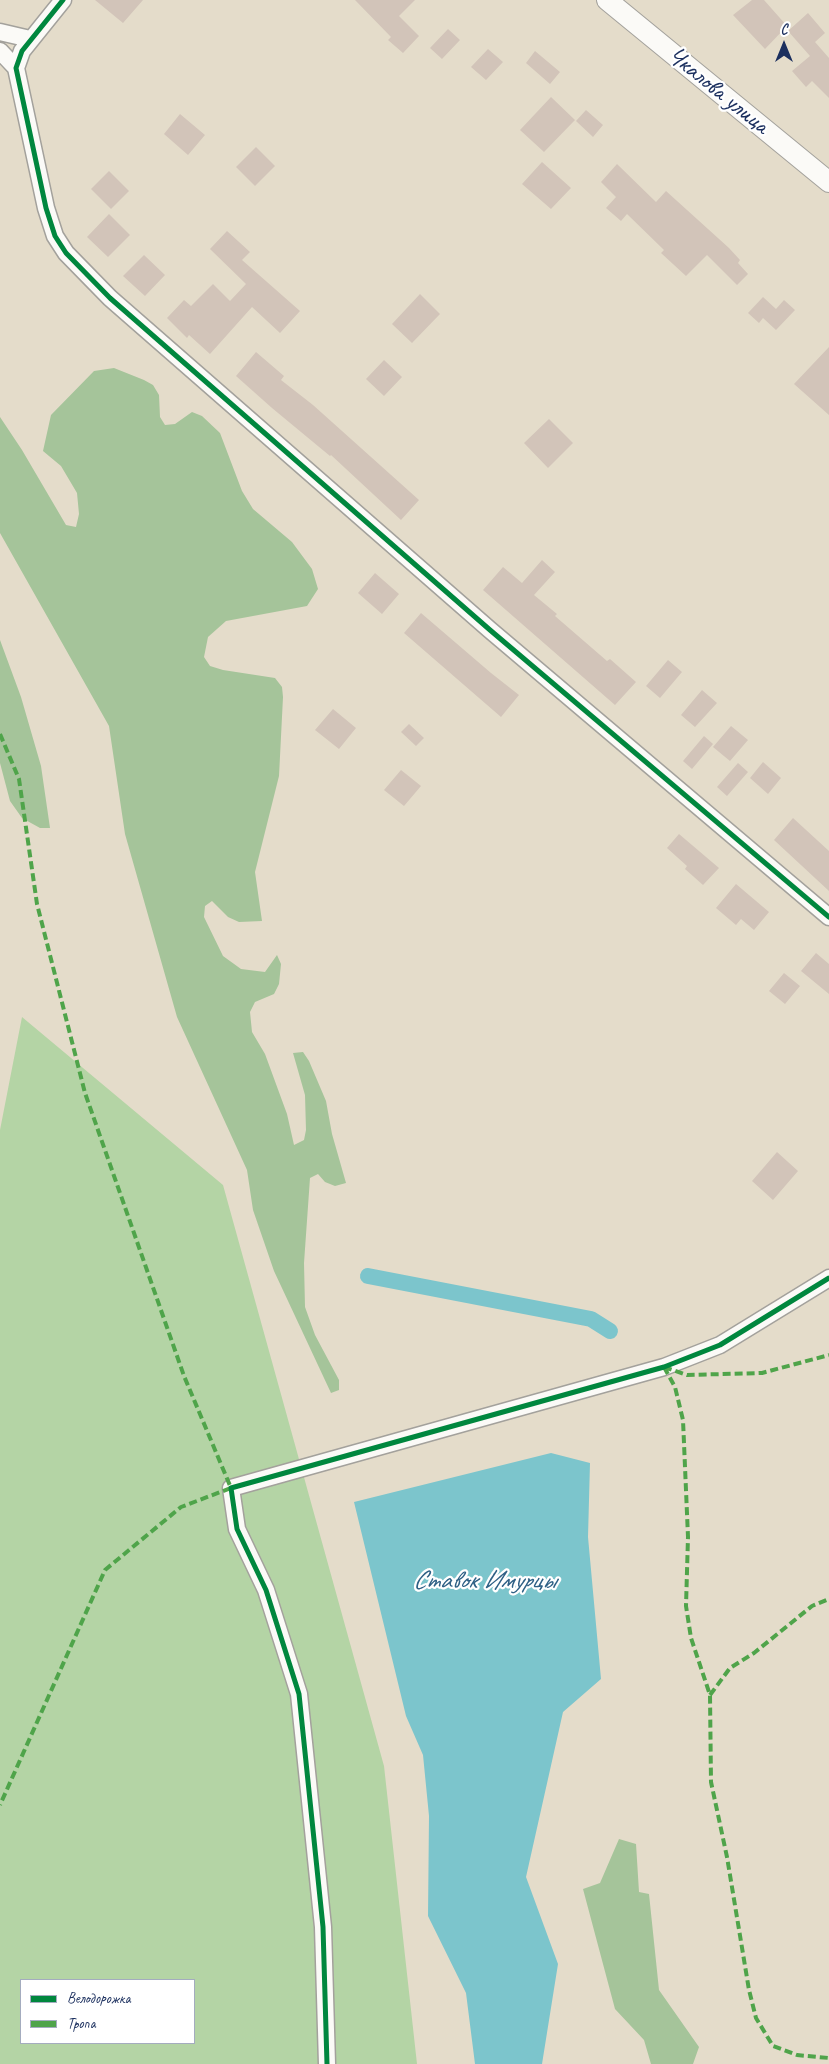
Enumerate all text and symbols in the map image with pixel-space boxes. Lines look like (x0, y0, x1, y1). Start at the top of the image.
north arrow (759, 20, 809, 70)
text: С (781, 21, 787, 38)
street label: Чкалова улица (661, 41, 775, 141)
water label: Ставок Имурцы (413, 1565, 555, 1597)
legend (20, 1979, 195, 2044)
text: Велодорожка (67, 1989, 130, 2008)
text: Тропа (67, 2014, 95, 2033)

